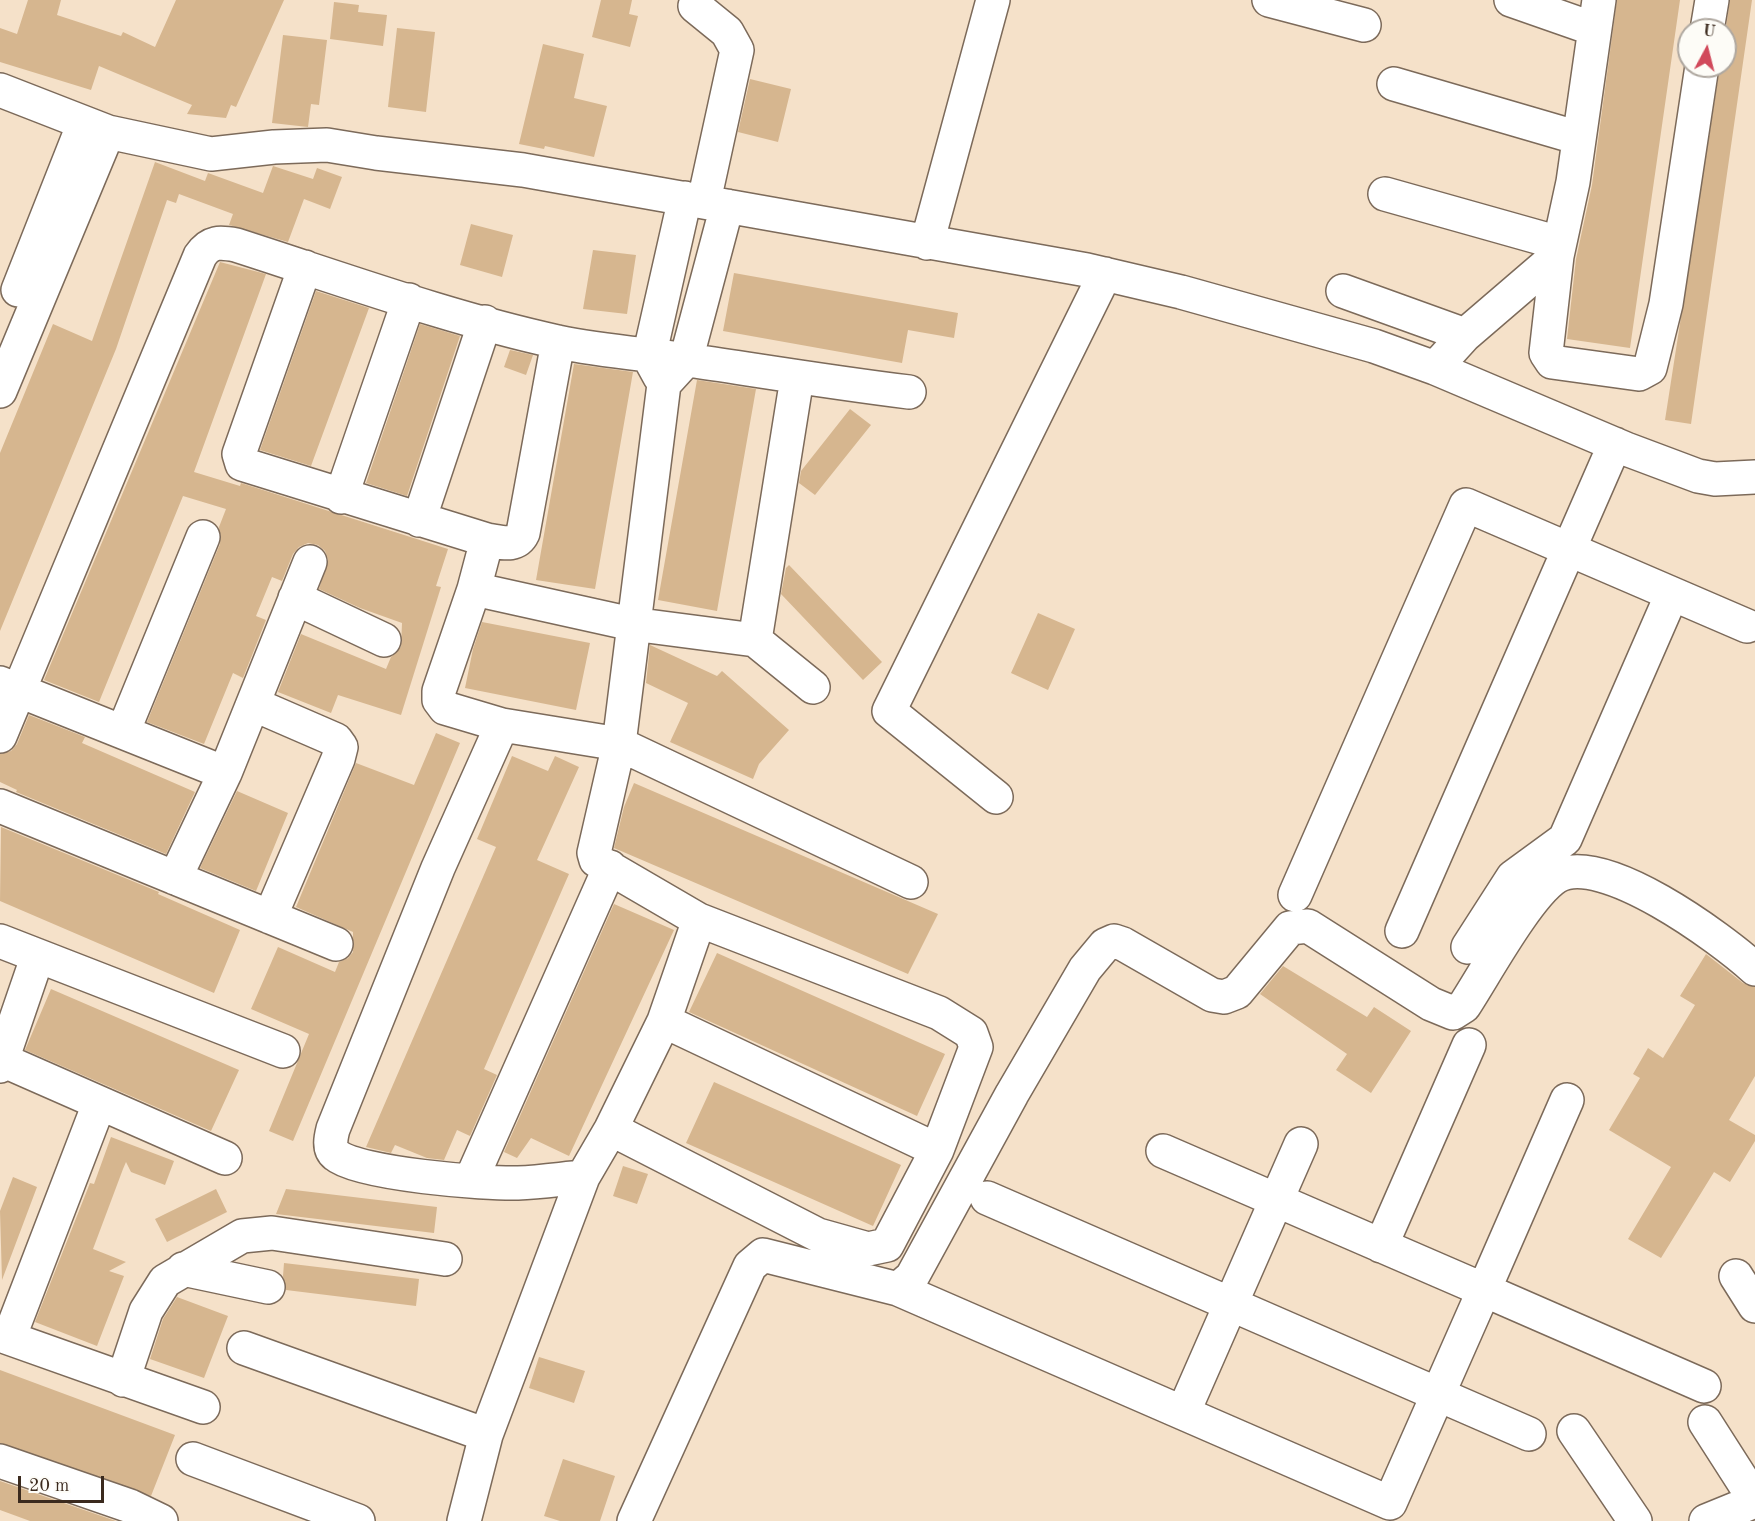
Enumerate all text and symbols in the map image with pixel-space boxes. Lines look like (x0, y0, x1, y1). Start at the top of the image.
north arrow (1677, 18, 1737, 78)
text: U (1702, 23, 1716, 41)
scale bar (21, 1464, 106, 1502)
text: 20 m (29, 1477, 69, 1495)

